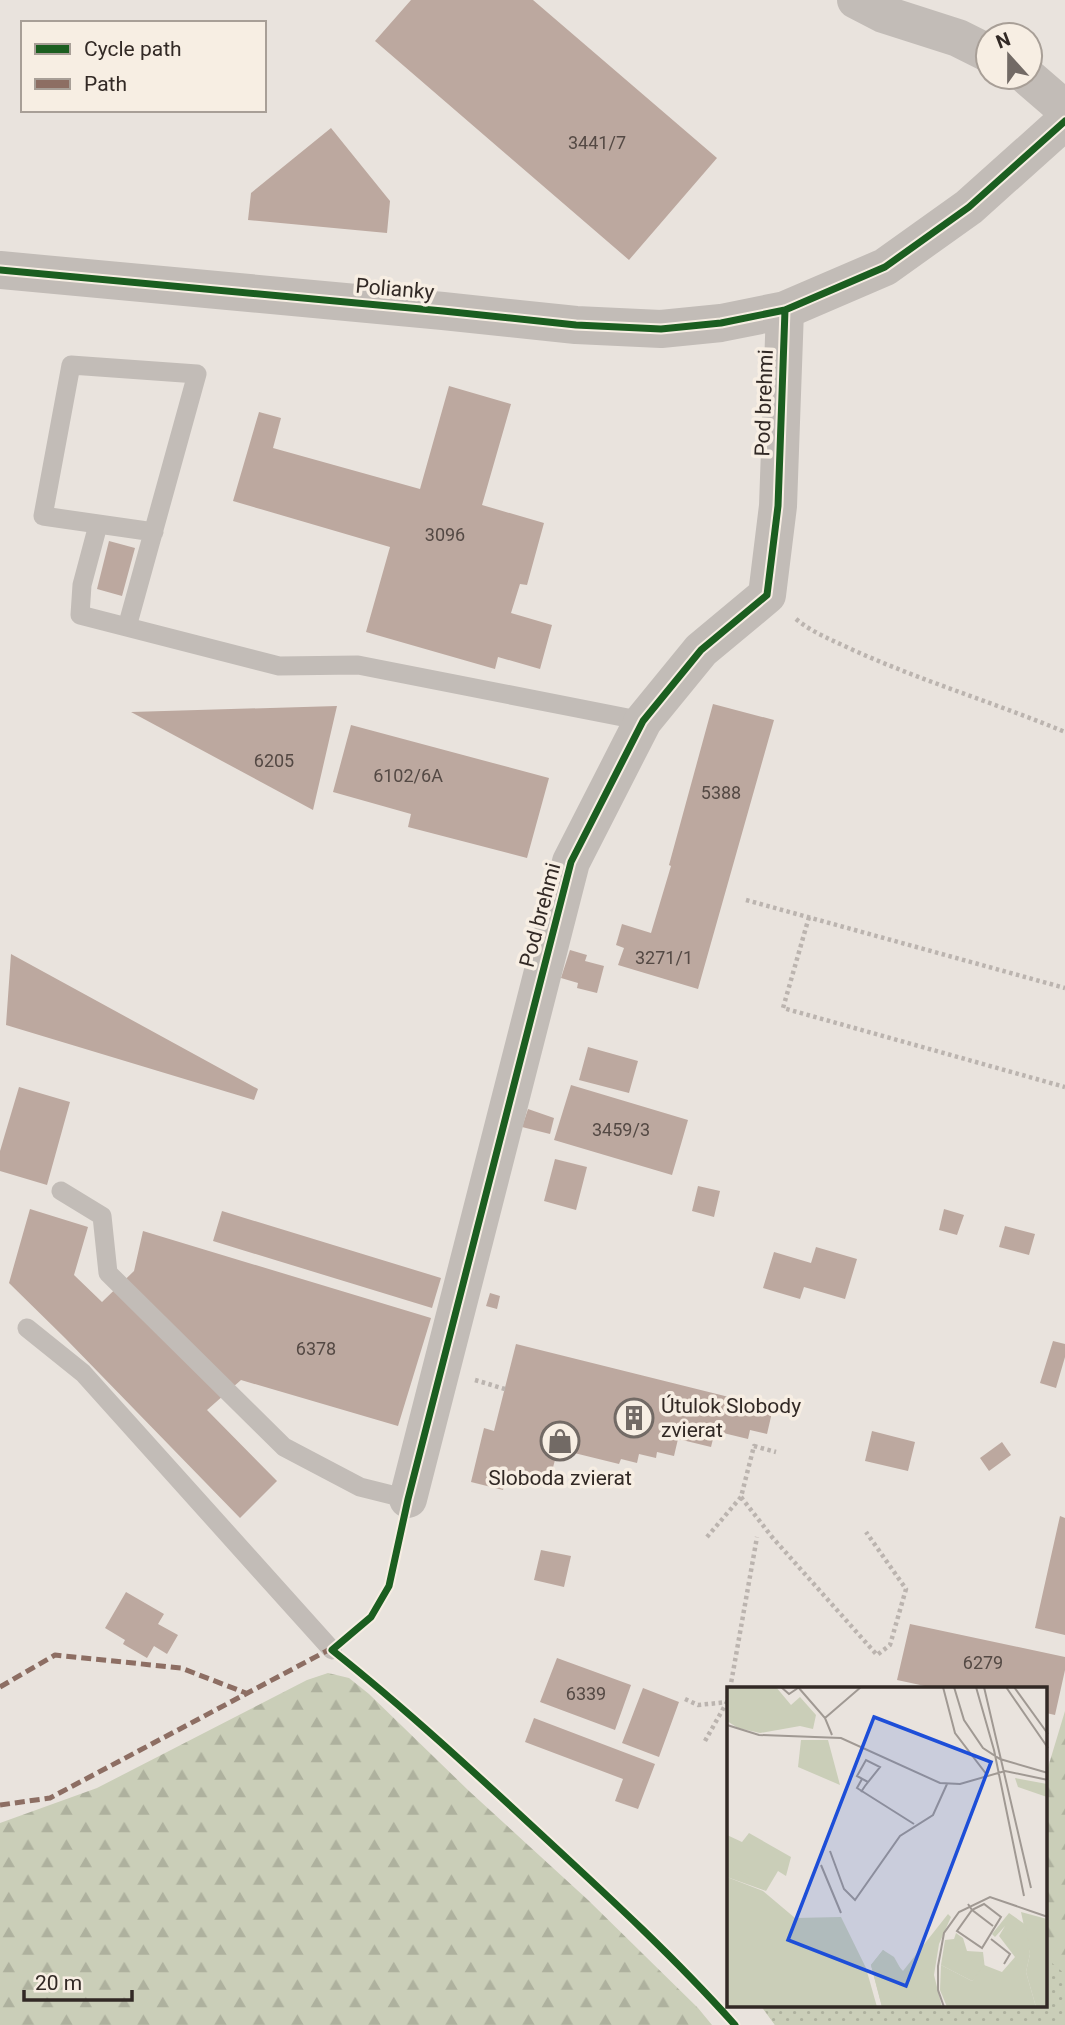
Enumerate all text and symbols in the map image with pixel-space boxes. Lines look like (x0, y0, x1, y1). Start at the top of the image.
legend (21, 21, 266, 112)
north arrow (974, 21, 1044, 91)
text: N (993, 27, 1013, 54)
text: Cycle path (84, 37, 182, 61)
text: Path (84, 72, 127, 96)
house number: 3441/7 (568, 132, 626, 153)
street label: Polianky (355, 274, 435, 304)
street label: Pod brehmi (750, 349, 778, 457)
house number: 3096 (425, 524, 465, 545)
house number: 6205 (254, 750, 294, 771)
house number: 6102/6A (373, 765, 443, 786)
house number: 5388 (701, 782, 741, 803)
street label: Pod brehmi (515, 860, 565, 970)
house number: 3271/1 (635, 947, 693, 968)
house number: 3459/3 (592, 1119, 650, 1140)
house number: 6378 (296, 1338, 336, 1359)
place label: Útulok Slobody zvierat (661, 1394, 801, 1442)
building icon: Útulok Slobody zvierat (613, 1397, 655, 1439)
shop icon: Sloboda zvierat (539, 1420, 581, 1462)
place label: Sloboda zvierat (488, 1466, 632, 1490)
house number: 6279 (963, 1652, 1003, 1673)
house number: 6339 (566, 1683, 606, 1704)
inset map (727, 1687, 1048, 2008)
scale bar (24, 1958, 133, 2002)
text: 20 m (35, 1971, 82, 1995)

